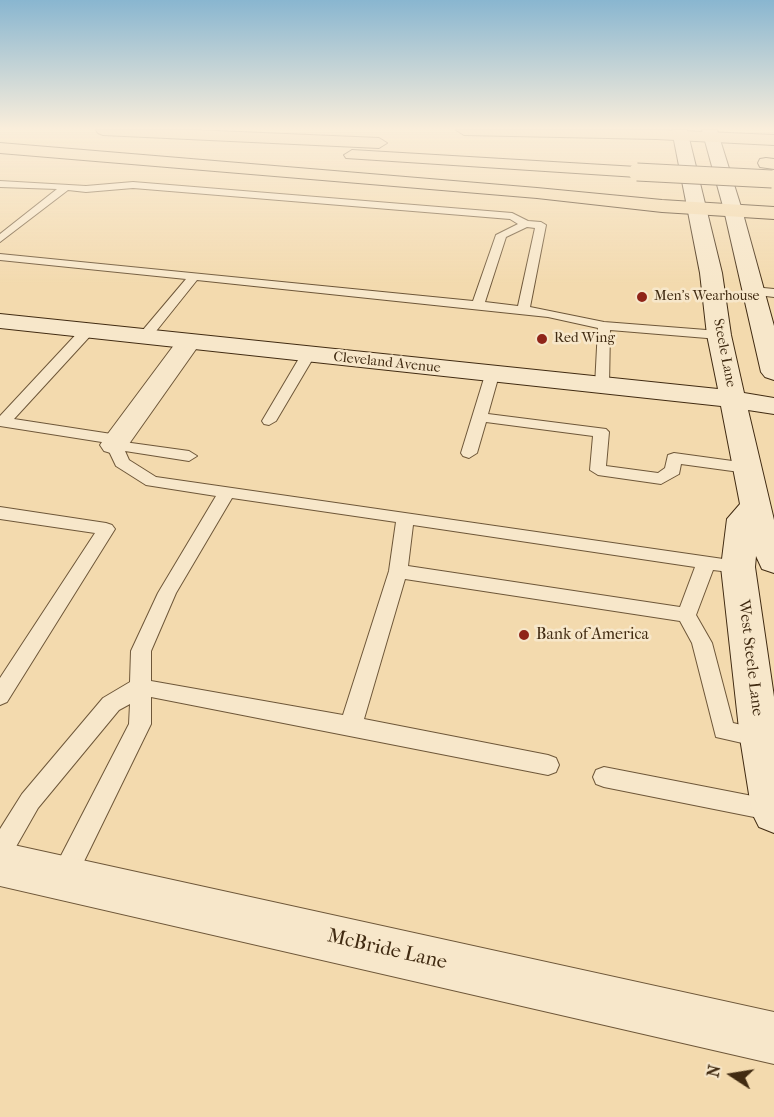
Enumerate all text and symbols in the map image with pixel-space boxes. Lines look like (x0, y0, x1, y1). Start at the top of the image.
place label: Men's Wearhouse (654, 289, 760, 305)
marker: Men's Wearhouse (635, 290, 649, 304)
street label: Steele Lane (709, 317, 739, 389)
place label: Red Wing (554, 331, 615, 347)
marker: Red Wing (535, 332, 549, 346)
street label: Cleveland Avenue (333, 349, 441, 377)
street label: West Steele Lane (733, 599, 767, 717)
place label: Bank of America (536, 625, 649, 645)
marker: Bank of America (517, 628, 531, 642)
street label: McBride Lane (325, 925, 449, 975)
north arrow (702, 1045, 762, 1105)
text: N (703, 1063, 724, 1079)

